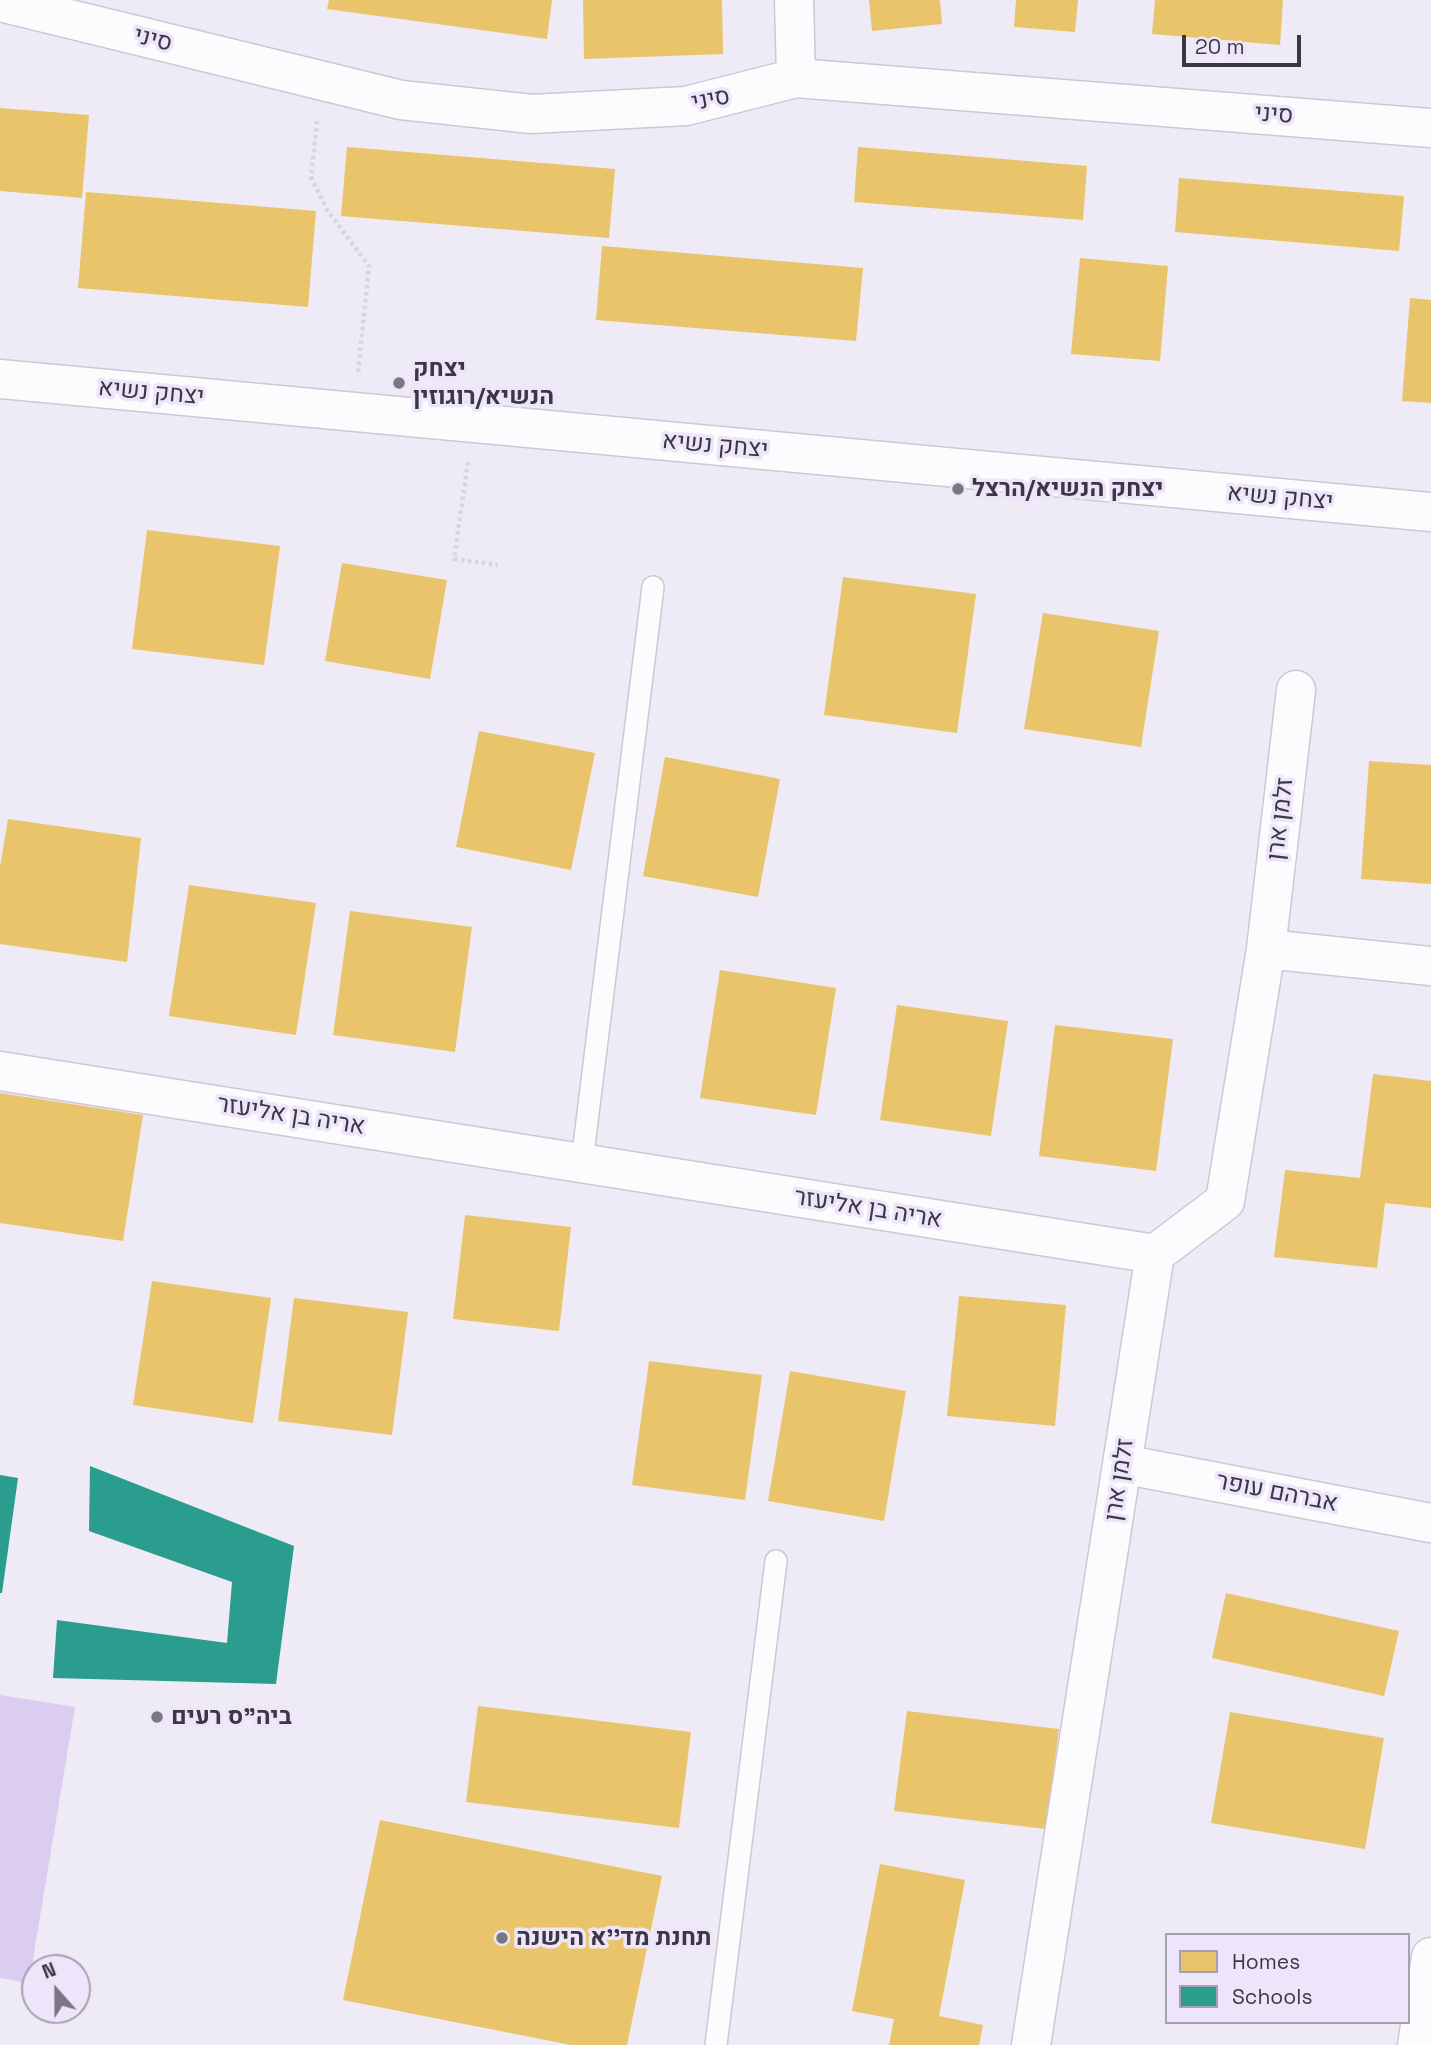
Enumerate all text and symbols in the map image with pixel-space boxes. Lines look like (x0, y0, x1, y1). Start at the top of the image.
street label: סיני (131, 21, 175, 59)
scale bar (1186, 21, 1305, 65)
text: 20 m (1195, 33, 1245, 60)
street label: סיני (689, 82, 733, 118)
street label: סיני (1254, 99, 1294, 131)
place label: יצחק הנשיא/רוגוזין (413, 355, 554, 411)
street label: יצחק נשיא (97, 374, 205, 412)
marker: יצחק הנשיא/רוגוזין (391, 375, 407, 391)
street label: יצחק נשיא (661, 427, 769, 465)
place label: יצחק הנשיא/הרצל (972, 475, 1163, 503)
street label: יצחק נשיא (1226, 479, 1334, 517)
marker: יצחק הנשיא/הרצל (950, 481, 966, 497)
street label: זלמן ארן (1262, 776, 1300, 862)
street label: אריה בן אליעזר (215, 1090, 367, 1142)
street label: אריה בן אליעזר (792, 1183, 944, 1235)
street label: זלמן ארן (1099, 1437, 1141, 1523)
street label: אברהם עופר (1214, 1467, 1340, 1519)
place label: ביה"ס רעים (171, 1703, 292, 1731)
marker: ביה"ס רעים (149, 1709, 165, 1725)
place label: תחנת מד''א הישנה (516, 1924, 711, 1952)
marker: תחנת מד''א הישנה (494, 1930, 510, 1946)
legend (1165, 1933, 1410, 2024)
text: Homes (1232, 1948, 1300, 1975)
north arrow (21, 1954, 91, 2024)
text: N (39, 1957, 59, 1985)
text: Schools (1232, 1983, 1312, 2010)

